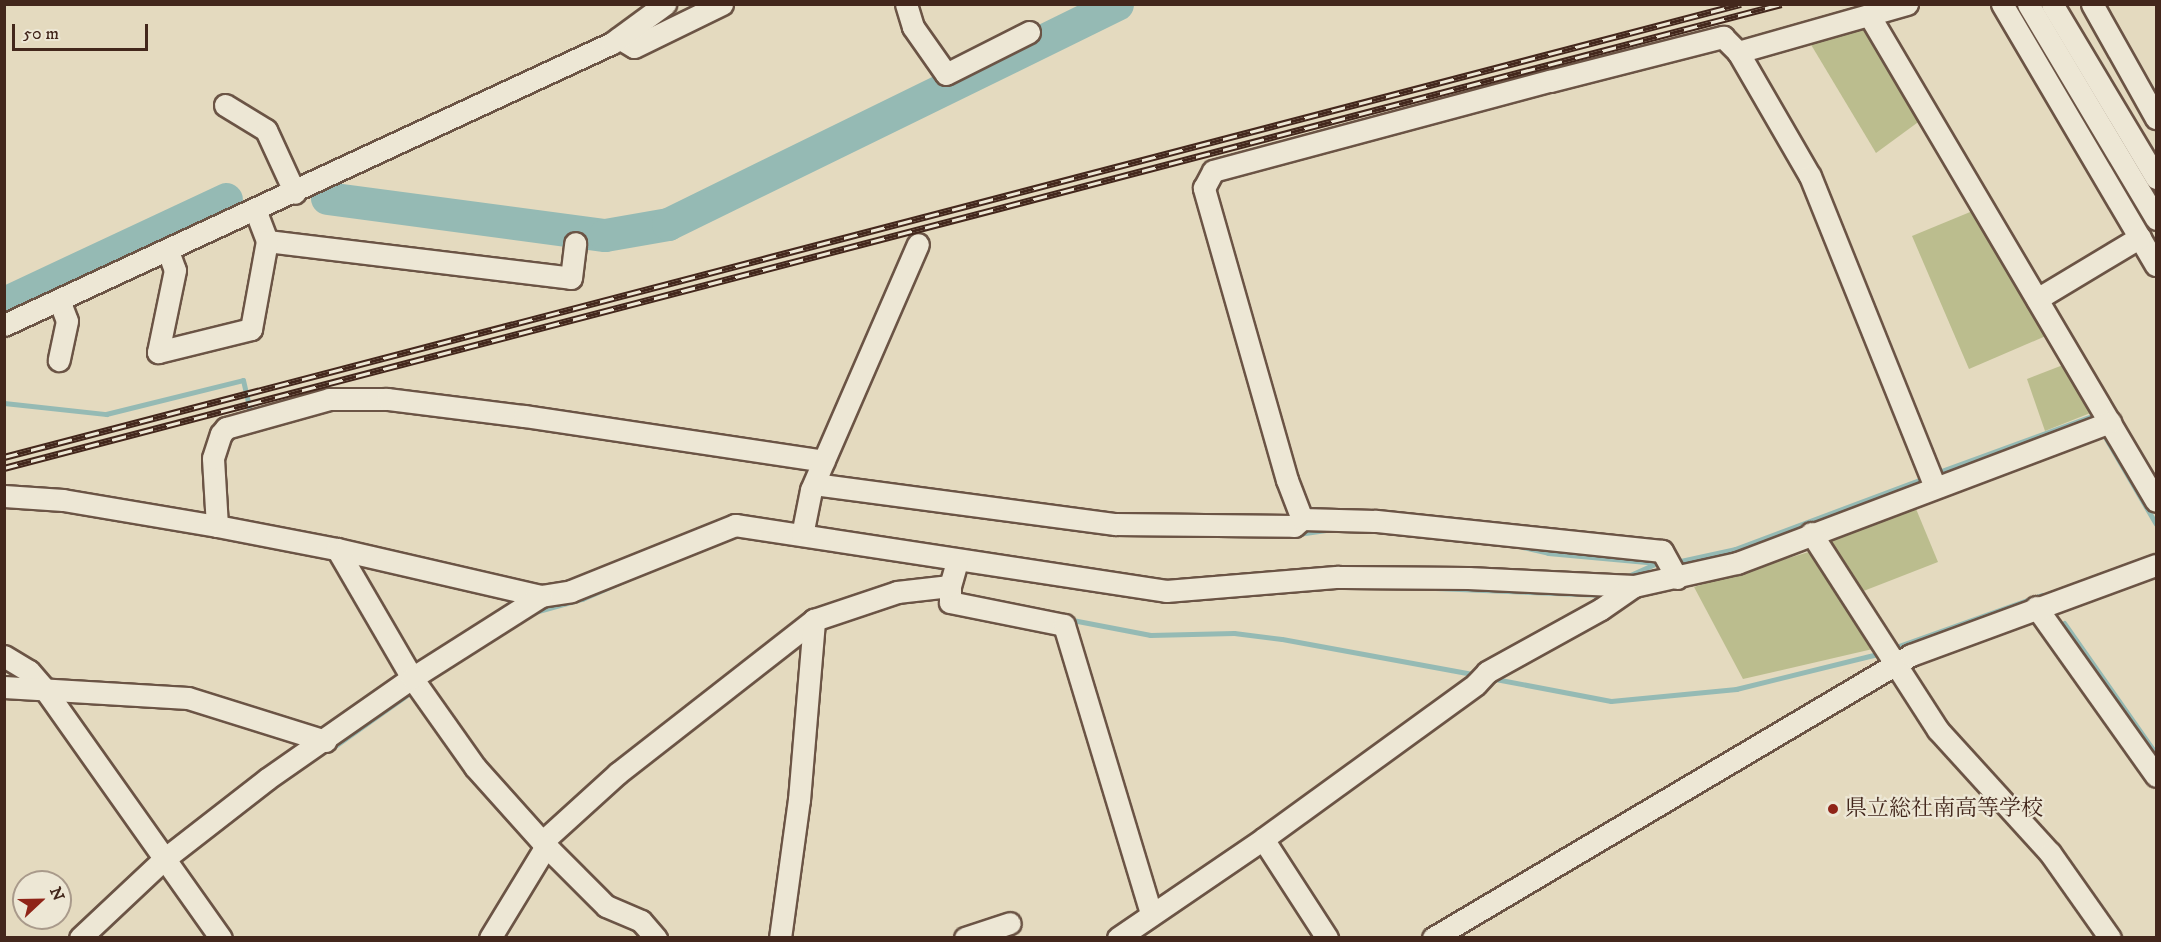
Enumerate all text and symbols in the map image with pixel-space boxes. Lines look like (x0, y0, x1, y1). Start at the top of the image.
scale bar (15, 12, 152, 50)
text: 50 m (23, 23, 59, 45)
place label: 県立総社南高等学校 (1845, 796, 2043, 822)
marker: 県立総社南高等学校 (1826, 802, 1840, 816)
north arrow (12, 870, 72, 930)
text: N (45, 884, 69, 904)

